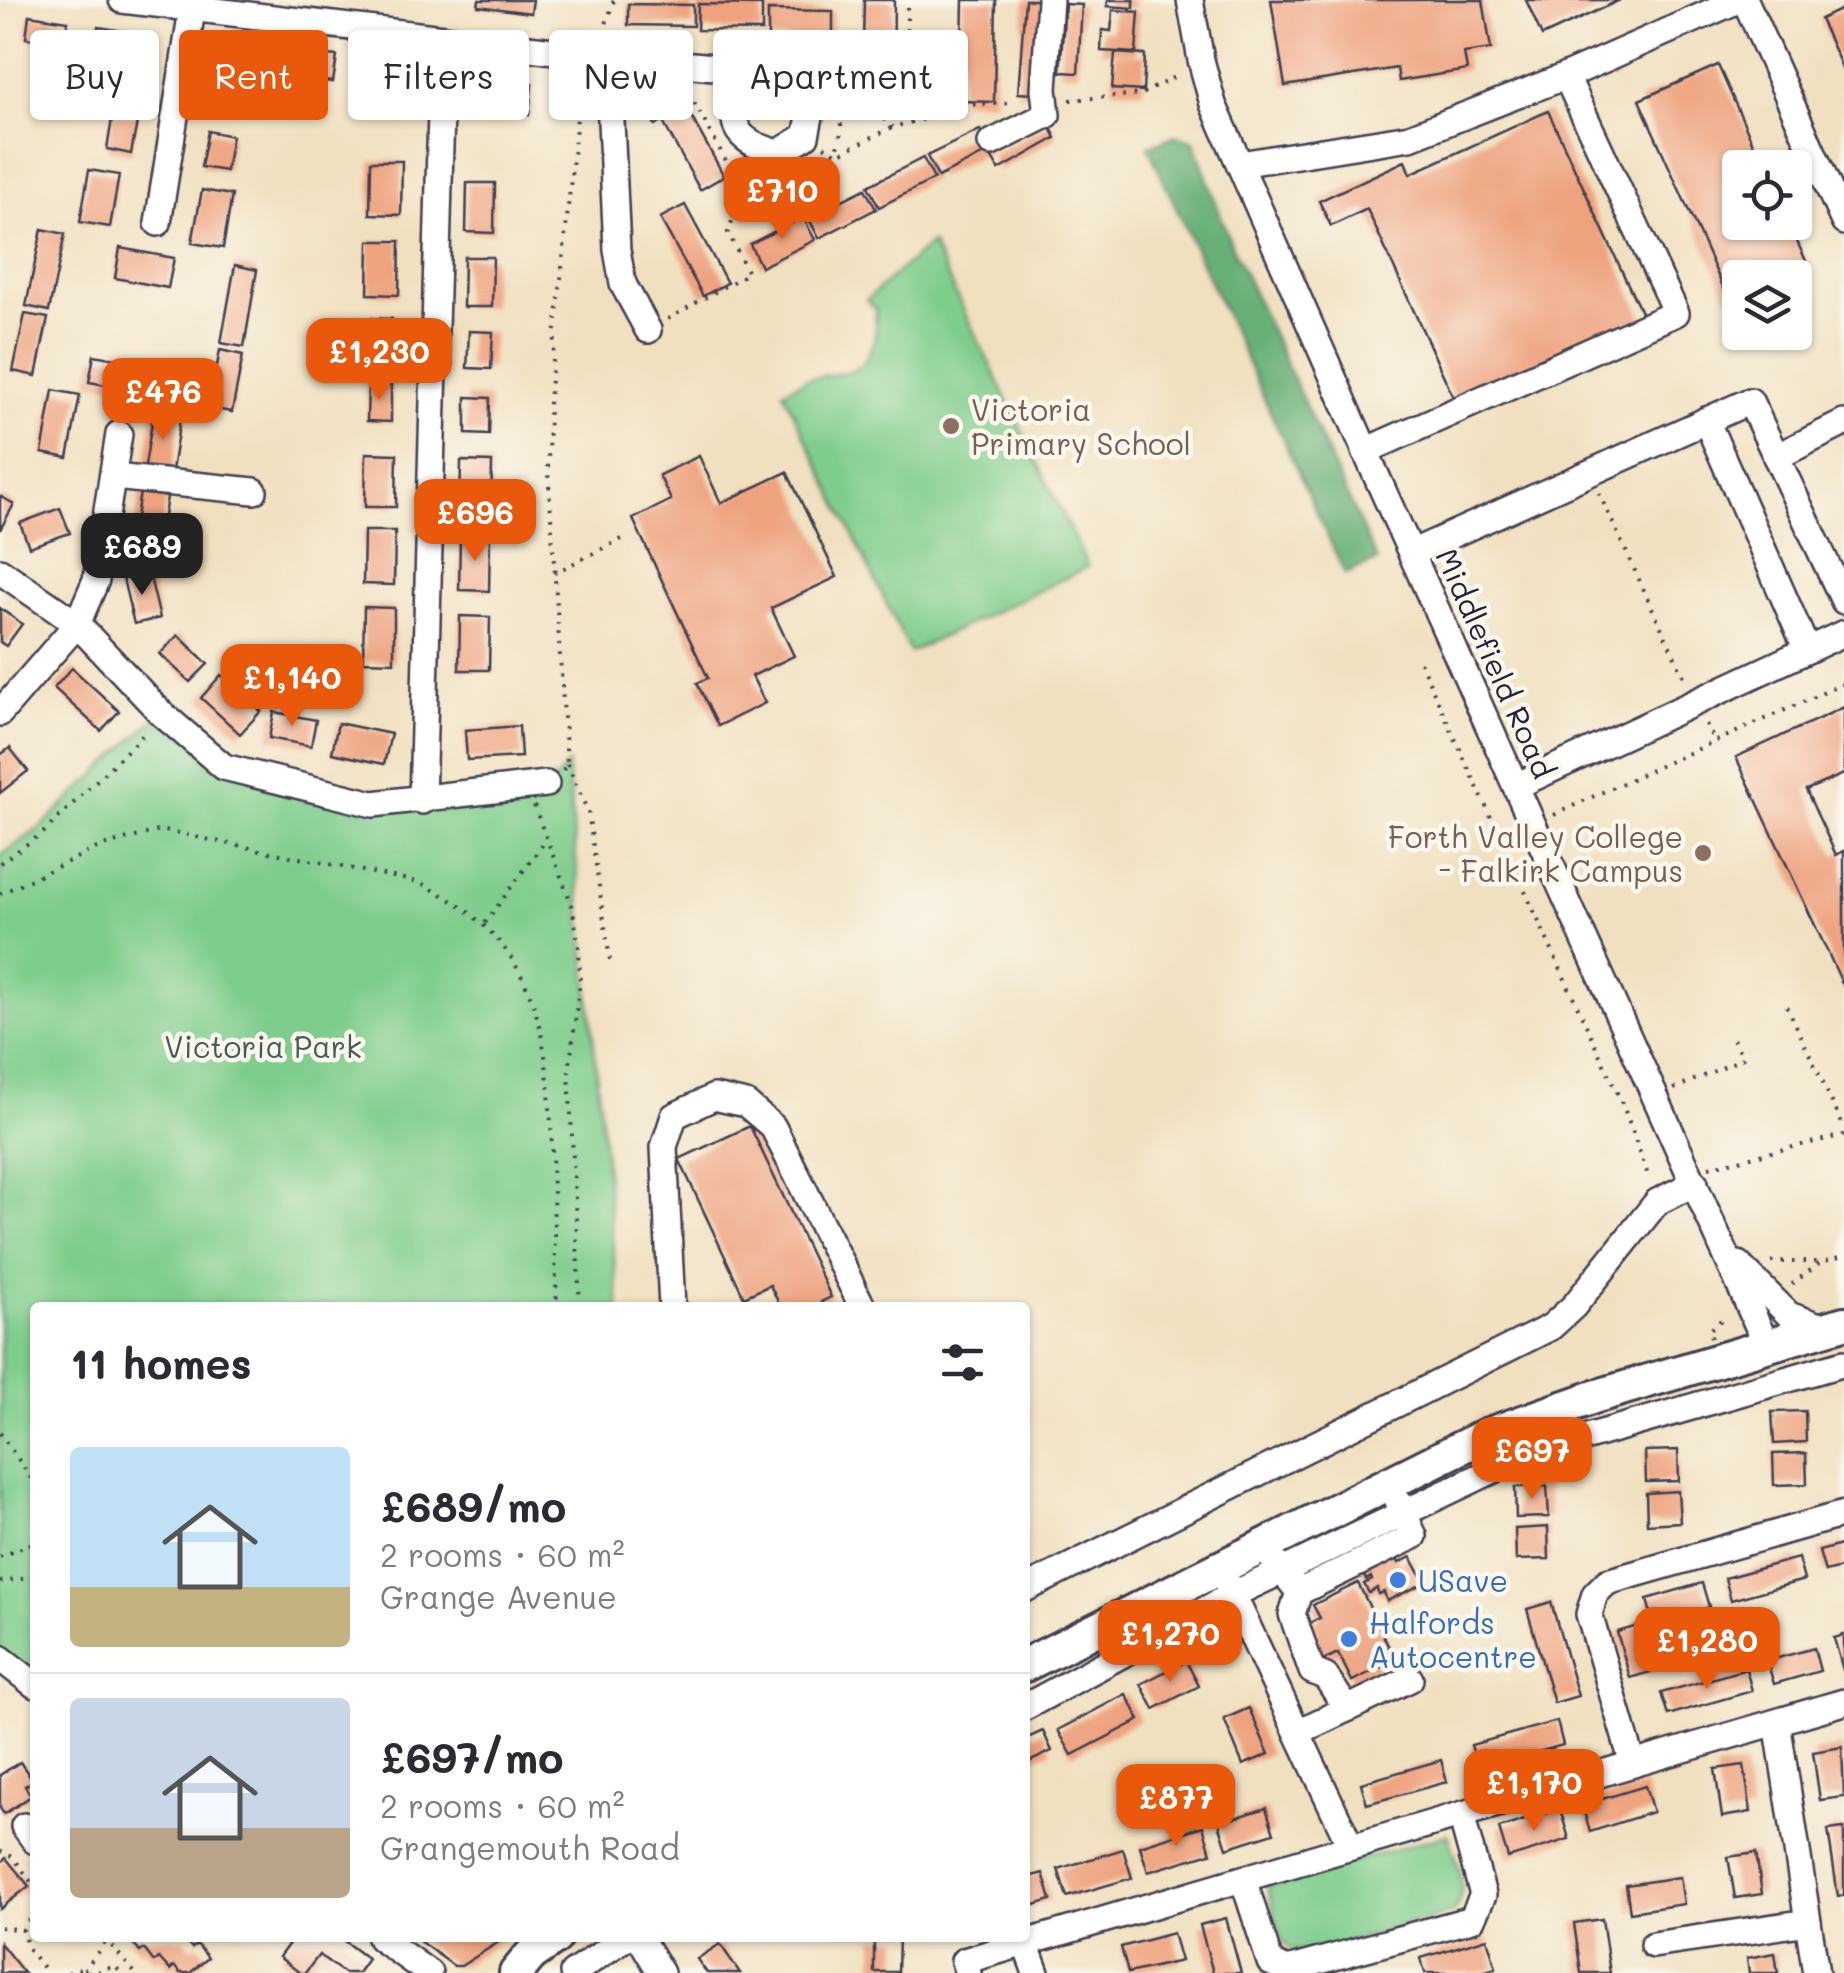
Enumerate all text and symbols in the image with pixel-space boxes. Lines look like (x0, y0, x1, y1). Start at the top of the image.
chip: Buy (30, 30, 159, 120)
chip: Rent (179, 30, 328, 120)
chip: Filters (348, 30, 529, 120)
chip: New (549, 30, 693, 120)
chip: Apartment (713, 30, 968, 120)
map controls (1722, 150, 1812, 350)
button: locate (1722, 150, 1812, 240)
pin: £710 (723, 157, 841, 242)
text: £710 (746, 168, 818, 210)
button: layers (1722, 260, 1812, 350)
pin: £1,230 (298, 318, 460, 403)
text: £1,230 (328, 329, 430, 371)
pin: £476 (104, 358, 222, 443)
text: £476 (124, 369, 202, 411)
place label: Victoria Primary School (971, 389, 1191, 463)
marker: Victoria Primary School (940, 415, 962, 437)
pin: £696 (416, 479, 534, 564)
text: £696 (436, 490, 514, 532)
pin: £689 (83, 513, 201, 598)
text: £689 (103, 524, 181, 566)
street label: Middlefield Road (1427, 542, 1565, 784)
pin: £1,140 (211, 644, 373, 729)
text: £1,140 (243, 655, 341, 697)
place label: Forth Valley College - Falkirk Campus (1388, 816, 1683, 890)
marker: Forth Valley College - Falkirk Campus (1692, 842, 1714, 864)
park label: Victoria Park (164, 1026, 362, 1066)
text: 11 homes (70, 1335, 252, 1390)
icon: filters (935, 1335, 990, 1390)
pin: £697 (1473, 1417, 1591, 1502)
text: £697 (1494, 1428, 1570, 1470)
text: £689/mo (380, 1478, 566, 1533)
icon: home (150, 1487, 270, 1607)
text: 2 rooms · 60 m² (380, 1533, 624, 1575)
place label: USave (1418, 1560, 1508, 1600)
marker: USave (1387, 1569, 1409, 1591)
text: Grange Avenue (380, 1575, 617, 1617)
pin: £1,270 (1089, 1600, 1251, 1685)
place label: Halfords Autocentre (1369, 1602, 1537, 1676)
pin: £1,280 (1626, 1607, 1788, 1692)
text: £1,270 (1120, 1611, 1220, 1653)
text: £1,280 (1656, 1618, 1758, 1660)
marker: Halfords Autocentre (1338, 1628, 1360, 1650)
text: £697/mo (380, 1729, 564, 1784)
icon: home (150, 1738, 270, 1858)
pin: £1,170 (1453, 1749, 1615, 1834)
text: £1,170 (1486, 1760, 1582, 1802)
pin: £877 (1117, 1764, 1235, 1849)
text: £877 (1138, 1775, 1214, 1817)
text: 2 rooms · 60 m² (380, 1784, 624, 1826)
text: Grangemouth Road (380, 1826, 680, 1868)

